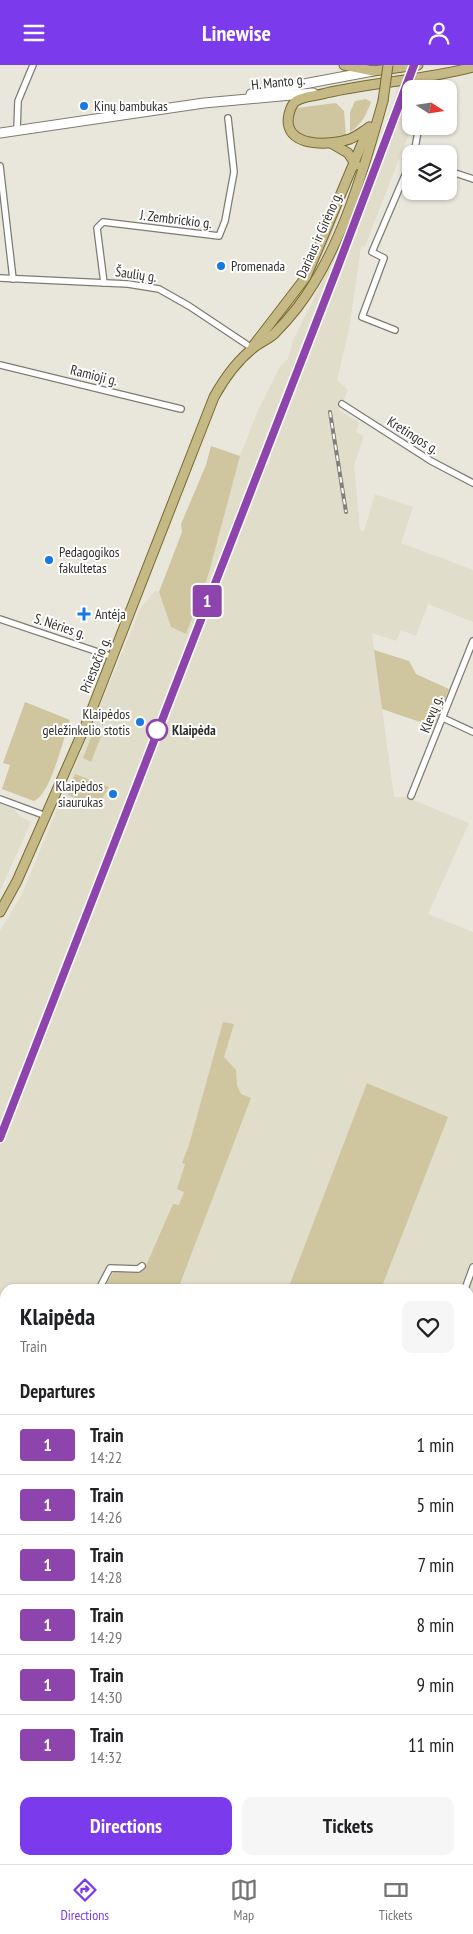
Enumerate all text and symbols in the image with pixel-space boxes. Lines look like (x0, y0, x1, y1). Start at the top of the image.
icon: menu (20, 19, 48, 47)
text: Linewise (202, 19, 271, 47)
icon: person (425, 19, 453, 47)
street label: H. Manto g. (250, 70, 306, 94)
north arrow (402, 80, 458, 135)
map controls (402, 80, 457, 200)
place label: Kinų bambukas (94, 97, 168, 115)
marker: Kinų bambukas (78, 100, 90, 112)
button: layers (402, 145, 457, 200)
street label: Dariaus ir Girėno g. (292, 189, 346, 281)
street label: J. Zembrickio g. (138, 206, 213, 232)
place label: Promenada (231, 257, 285, 275)
marker: Promenada (215, 260, 227, 272)
street label: Šaulių g. (114, 262, 158, 286)
street label: Ramioji g. (68, 360, 120, 390)
street label: Kretingos g. (384, 412, 442, 458)
place label: Pedagogikos fakultetas (59, 543, 120, 577)
marker: Pedagogikos fakultetas (43, 554, 55, 566)
line badge: 1 (191, 585, 223, 617)
text: 1 (203, 589, 211, 612)
place label: Antėja (95, 605, 126, 623)
marker: Antėja (77, 607, 91, 621)
street label: S. Nėries g. (32, 609, 88, 643)
street label: Priestočio g. (76, 634, 114, 696)
street label: Klevų g. (416, 693, 446, 735)
place label: Klaipėdos geležinkelio stotis (42, 705, 130, 739)
marker: Klaipėdos geležinkelio stotis (134, 716, 146, 728)
marker: Klaipėda (146, 719, 168, 741)
place label: Klaipėda (172, 721, 216, 739)
place label: Klaipėdos siaurukas (55, 777, 103, 811)
marker: Klaipėdos siaurukas (107, 788, 119, 800)
text: Klaipėda (20, 1301, 95, 1332)
button: heart (402, 1301, 454, 1353)
text: Train (20, 1336, 47, 1356)
text: Departures (20, 1379, 95, 1403)
text: Train (90, 1423, 124, 1447)
text: 1 (43, 1433, 52, 1456)
text: 1 min (417, 1433, 454, 1457)
text: 14:22 (90, 1447, 122, 1467)
text: Train (90, 1483, 124, 1507)
text: 1 (43, 1493, 52, 1516)
text: 5 min (417, 1493, 454, 1517)
text: 14:26 (90, 1507, 122, 1527)
text: Train (90, 1543, 124, 1567)
text: 1 (43, 1553, 52, 1576)
text: 7 min (417, 1553, 454, 1577)
text: 14:28 (90, 1567, 122, 1587)
text: Train (90, 1603, 124, 1627)
text: 1 (43, 1613, 52, 1636)
text: 8 min (417, 1613, 454, 1637)
text: 14:29 (90, 1627, 122, 1647)
text: Train (90, 1663, 124, 1687)
text: 1 (43, 1673, 52, 1696)
text: 9 min (417, 1673, 454, 1697)
text: 14:30 (90, 1687, 122, 1707)
text: Train (90, 1723, 124, 1747)
text: 1 (43, 1733, 52, 1756)
text: 11 min (408, 1733, 454, 1757)
text: 14:32 (90, 1747, 122, 1767)
button: Directions (20, 1797, 232, 1855)
button: Tickets (242, 1797, 454, 1855)
tab: Directions (60, 1876, 109, 1924)
tab: Map (230, 1876, 258, 1924)
tab: Tickets (379, 1876, 413, 1924)

